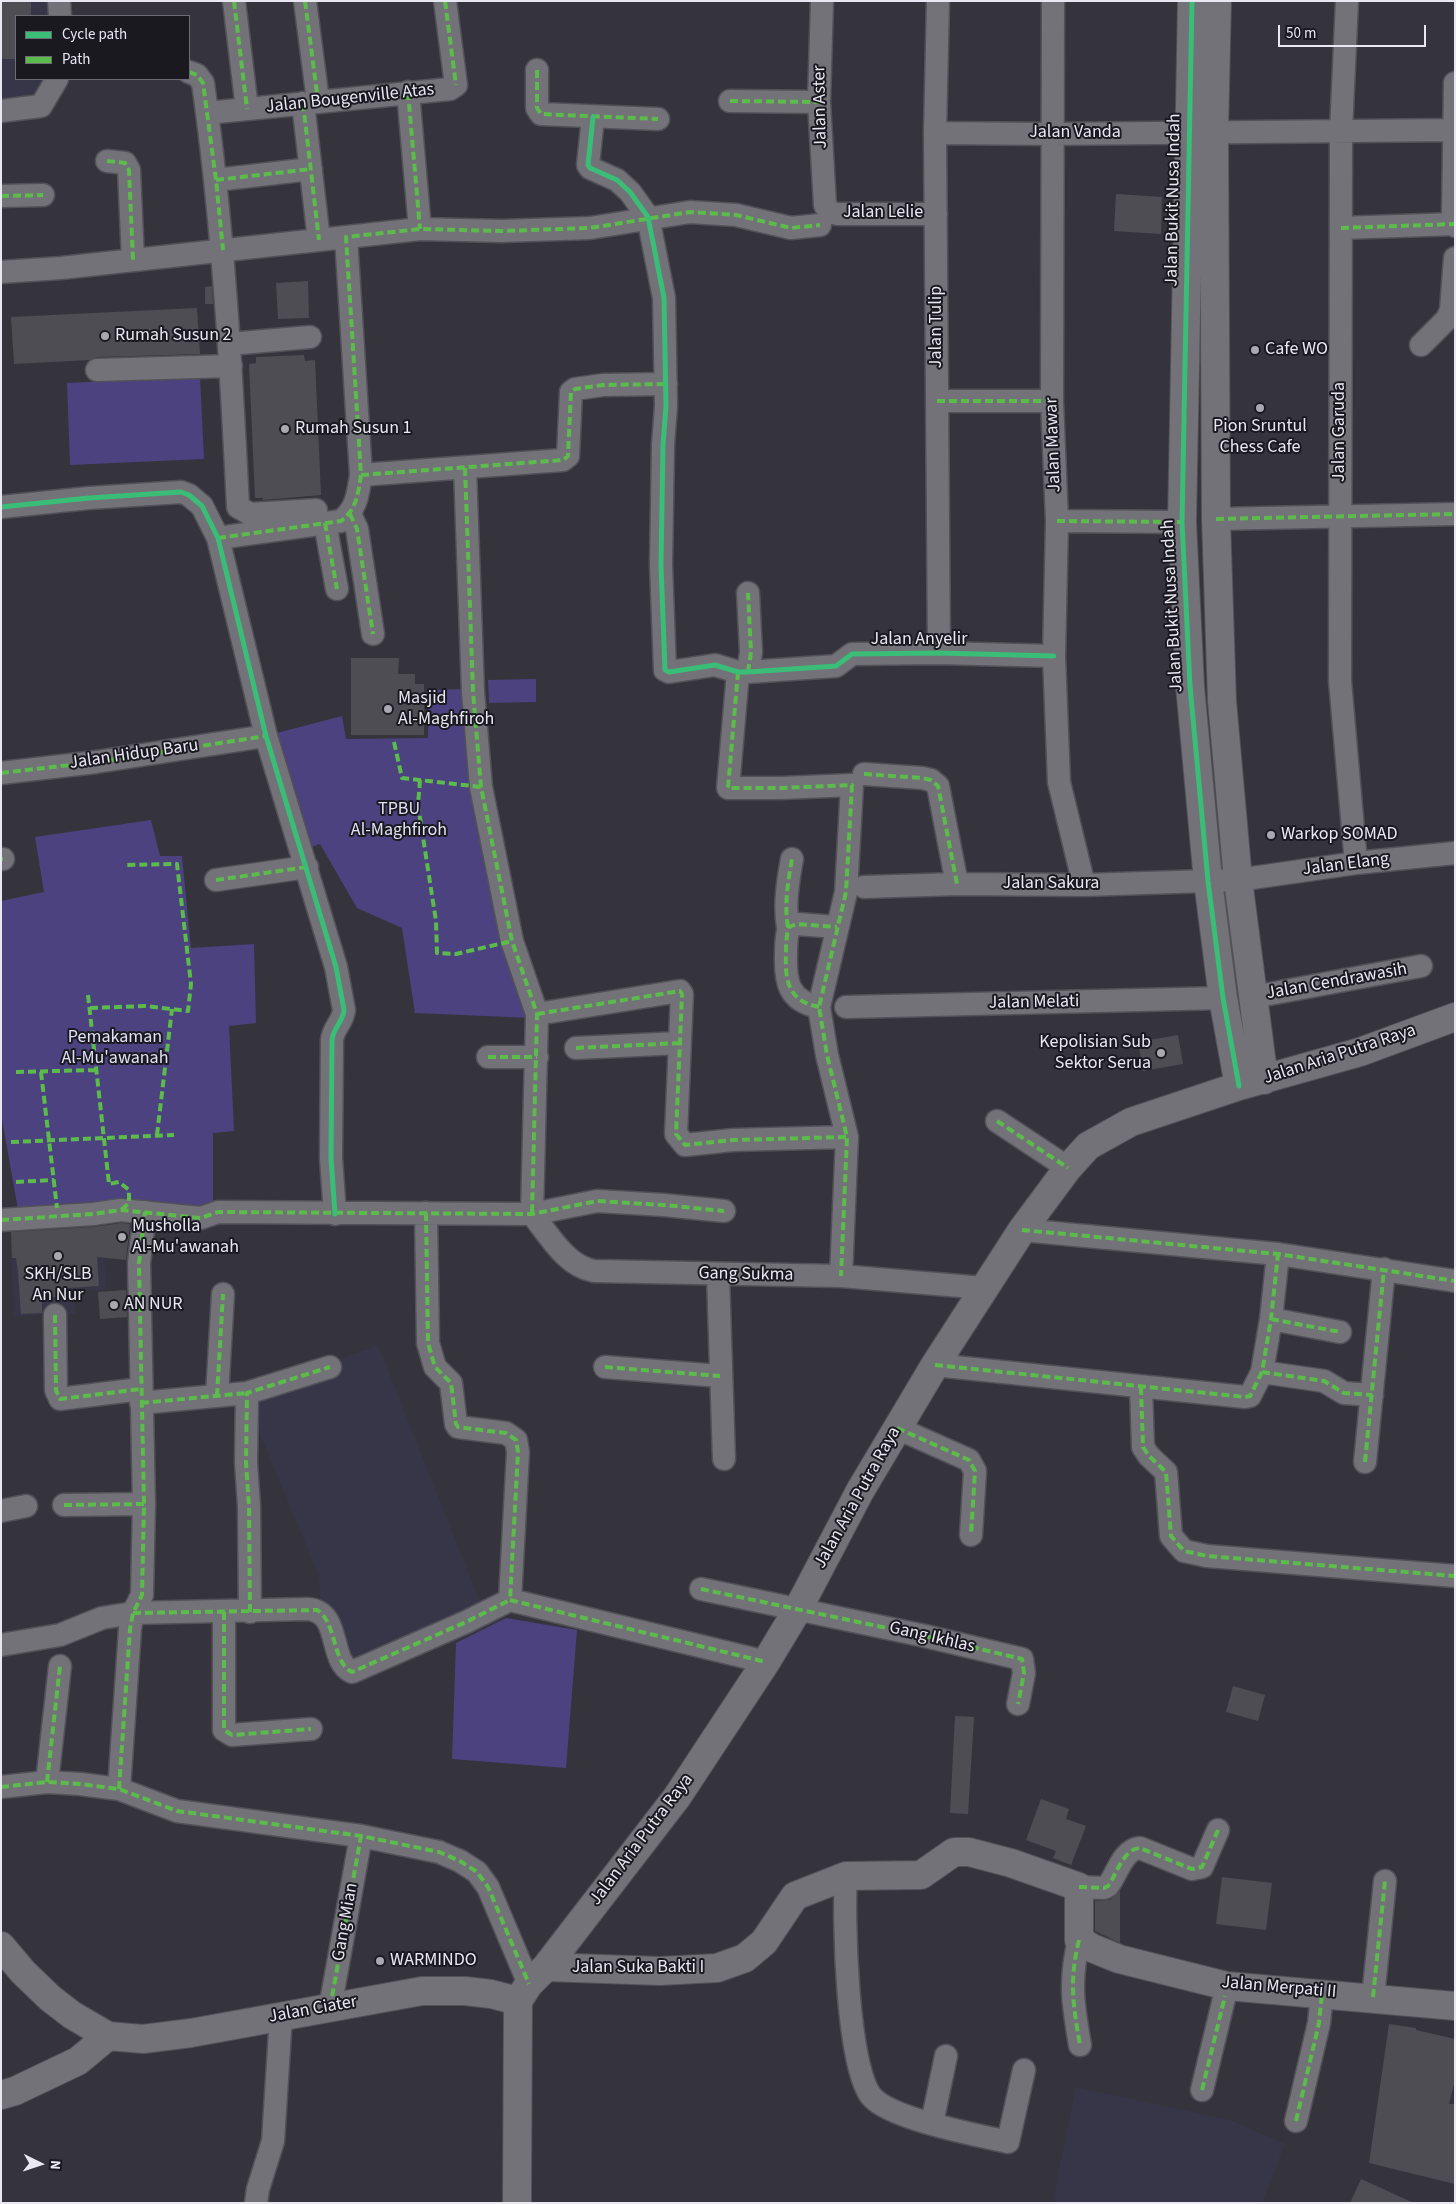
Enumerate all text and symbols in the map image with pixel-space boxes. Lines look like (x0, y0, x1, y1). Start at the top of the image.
legend (15, 15, 190, 80)
scale bar (1281, 15, 1428, 47)
text: 50 m (1286, 23, 1316, 44)
text: Cycle path (62, 24, 127, 45)
text: Path (62, 49, 90, 70)
street label: Jalan Aster (809, 65, 833, 149)
street label: Jalan Bougenville Atas (265, 79, 435, 119)
street label: Jalan Bukit Nusa Indah (1162, 113, 1186, 287)
street label: Jalan Vanda (1029, 122, 1121, 144)
street label: Jalan Lelie (843, 202, 923, 224)
street label: Jalan Tulip (926, 286, 948, 368)
place label: Rumah Susun 2 (115, 325, 232, 347)
marker: Rumah Susun 2 (99, 330, 111, 342)
place label: Cafe WO (1265, 339, 1328, 361)
marker: Cafe WO (1249, 344, 1261, 356)
street label: Jalan Garuda (1329, 382, 1351, 482)
street label: Jalan Mawar (1042, 397, 1066, 493)
marker: Pion Sruntul Chess Cafe (1254, 402, 1266, 414)
place label: Pion Sruntul Chess Cafe (1213, 416, 1307, 458)
place label: Rumah Susun 1 (295, 418, 412, 440)
marker: Rumah Susun 1 (279, 423, 291, 435)
street label: Jalan Bukit Nusa Indah (1158, 519, 1188, 693)
street label: Jalan Anyelir (871, 629, 967, 651)
place label: Masjid Al-Maghfiroh (398, 688, 494, 731)
marker: Masjid Al-Maghfiroh (382, 703, 394, 715)
street label: Jalan Hidup Baru (68, 735, 200, 775)
park label: TPBU Al-Maghfiroh (351, 799, 447, 842)
place label: Warkop SOMAD (1281, 824, 1398, 846)
marker: Warkop SOMAD (1265, 829, 1277, 841)
street label: Jalan Elang (1302, 849, 1390, 881)
street label: Jalan Sakura (1003, 873, 1099, 895)
street label: Jalan Cendrawasih (1265, 959, 1409, 1005)
street label: Jalan Melati (988, 991, 1080, 1015)
street label: Jalan Aria Putra Raya (1261, 1020, 1419, 1090)
park label: Pemakaman Al-Mu'awanah (62, 1027, 168, 1070)
place label: Kepolisian Sub Sektor Serua (1039, 1032, 1151, 1074)
marker: Kepolisian Sub Sektor Serua (1155, 1047, 1167, 1059)
place label: Musholla Al-Mu'awanah (132, 1216, 239, 1258)
marker: Musholla Al-Mu'awanah (116, 1231, 128, 1243)
marker: SKH/SLB An Nur (52, 1250, 64, 1262)
street label: Gang Sukma (698, 1263, 794, 1287)
place label: SKH/SLB An Nur (24, 1264, 92, 1306)
place label: AN NUR (124, 1294, 183, 1316)
marker: AN NUR (108, 1299, 120, 1311)
street label: Jalan Aria Putra Raya (810, 1423, 906, 1573)
street label: Gang Ikhlas (887, 1618, 977, 1658)
street label: Jalan Aria Putra Raya (586, 1770, 698, 1910)
street label: Gang Mian (328, 1881, 364, 1963)
place label: WARMINDO (390, 1950, 477, 1972)
marker: WARMINDO (374, 1955, 386, 1967)
street label: Jalan Suka Bakti I (572, 1957, 704, 1979)
street label: Jalan Merpati II (1221, 1972, 1337, 2004)
street label: Jalan Ciater (267, 1992, 359, 2028)
north arrow (15, 2139, 65, 2189)
text: N (45, 2160, 65, 2170)

